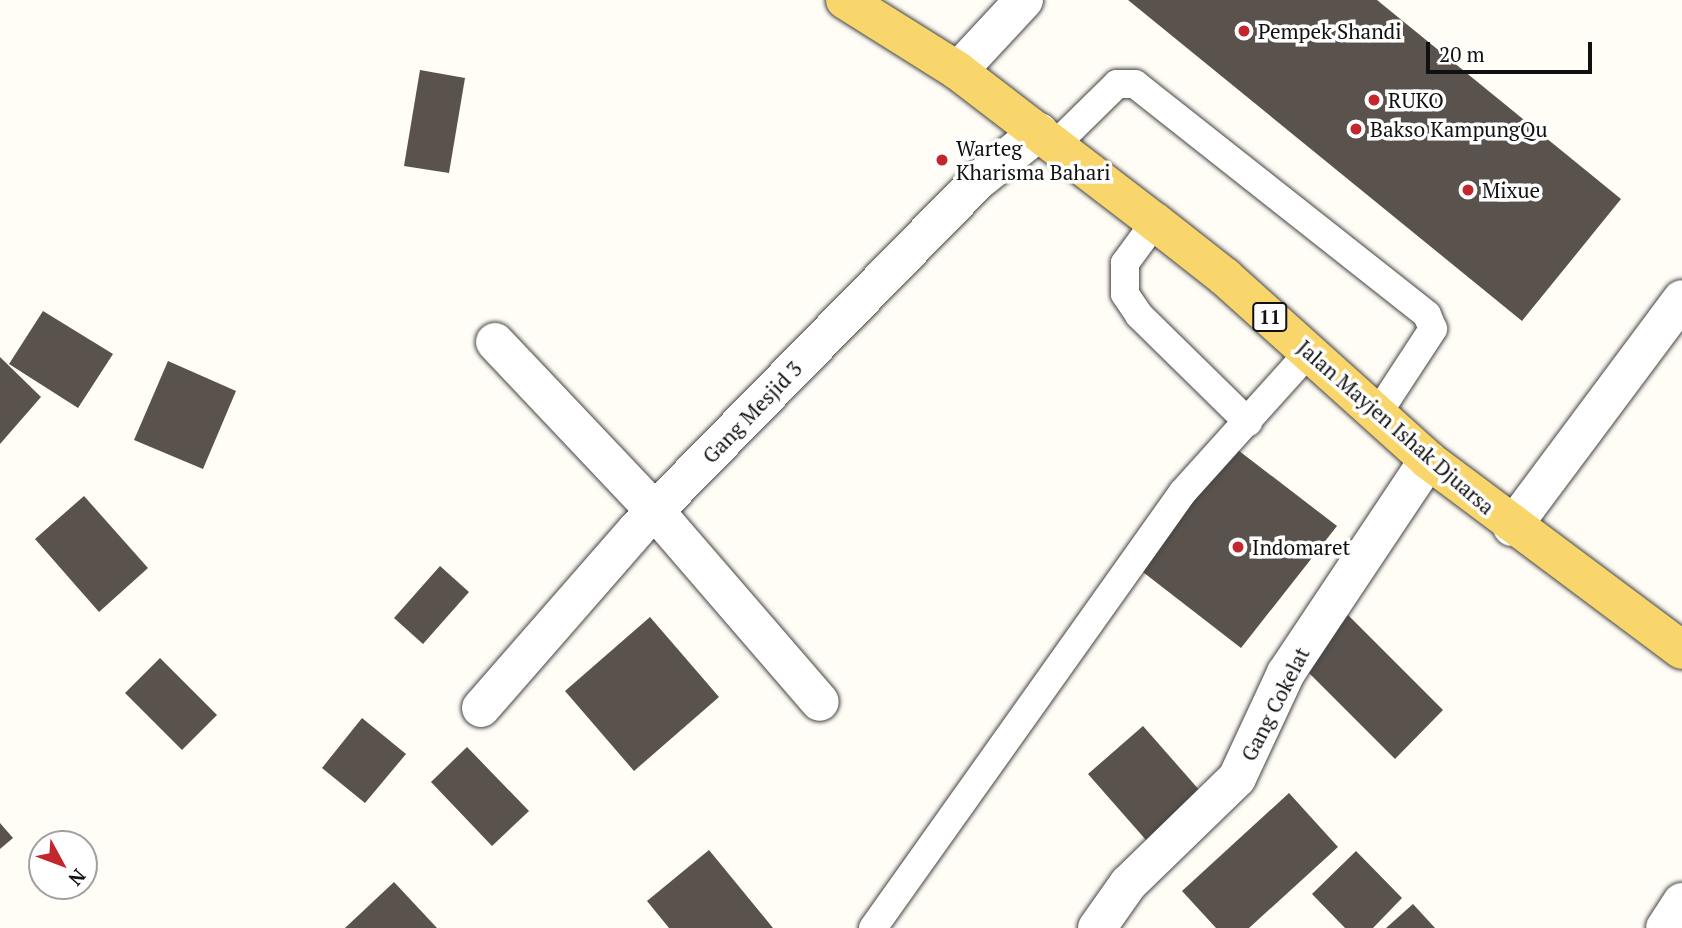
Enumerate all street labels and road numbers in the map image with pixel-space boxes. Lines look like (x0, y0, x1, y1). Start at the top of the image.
road number: 11 (1251, 302, 1289, 332)
street label: Jalan Mayjen Ishak Djuarsa (1292, 335, 1500, 519)
street label: Gang Mesjid 3 (697, 356, 807, 468)
street label: Gang Cokelat (1236, 643, 1314, 765)

